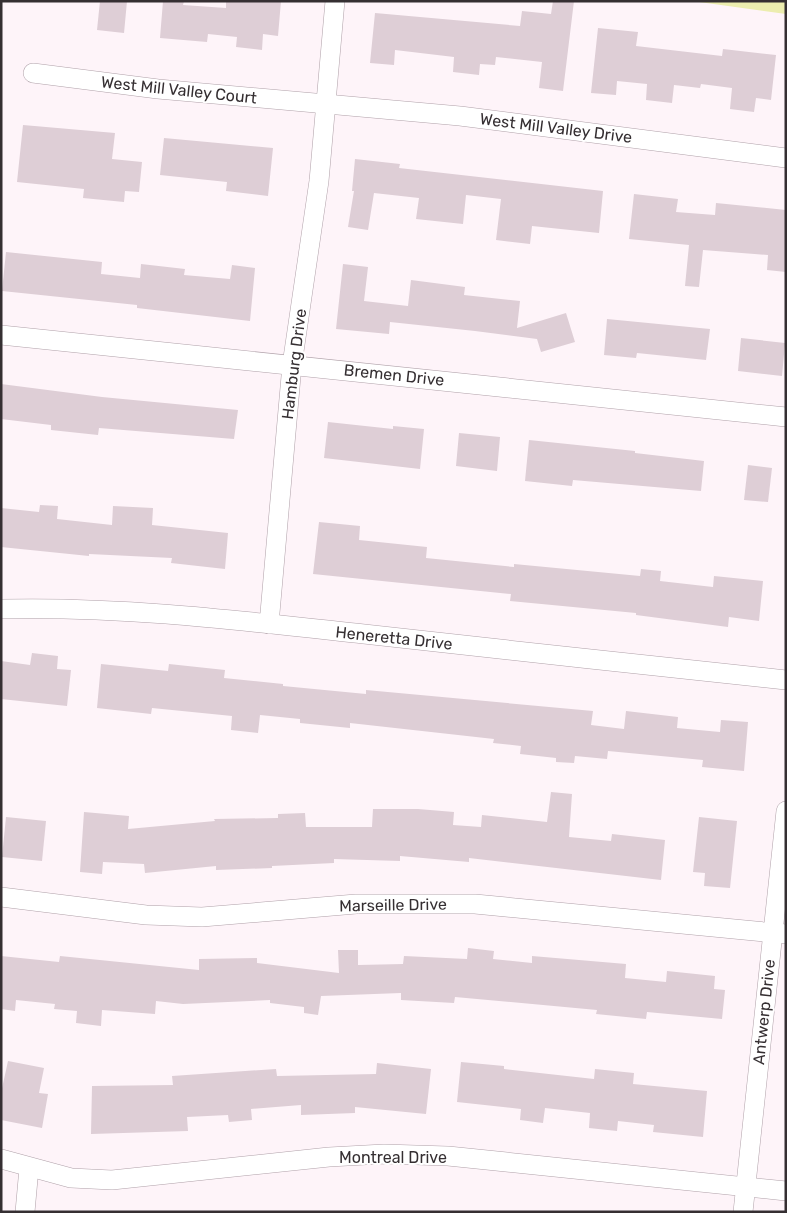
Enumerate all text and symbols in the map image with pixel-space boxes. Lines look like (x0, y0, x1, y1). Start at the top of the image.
street label: West Mill Valley Court (100, 72, 258, 108)
street label: West Mill Valley Drive (479, 109, 633, 147)
street label: Hamburg Drive (278, 307, 310, 421)
street label: Bremen Drive (343, 360, 445, 390)
street label: Heneretta Drive (335, 622, 454, 654)
street label: Marseille Drive (339, 895, 447, 915)
street label: Antwerp Drive (749, 958, 779, 1066)
street label: Montreal Drive (339, 1148, 447, 1167)

